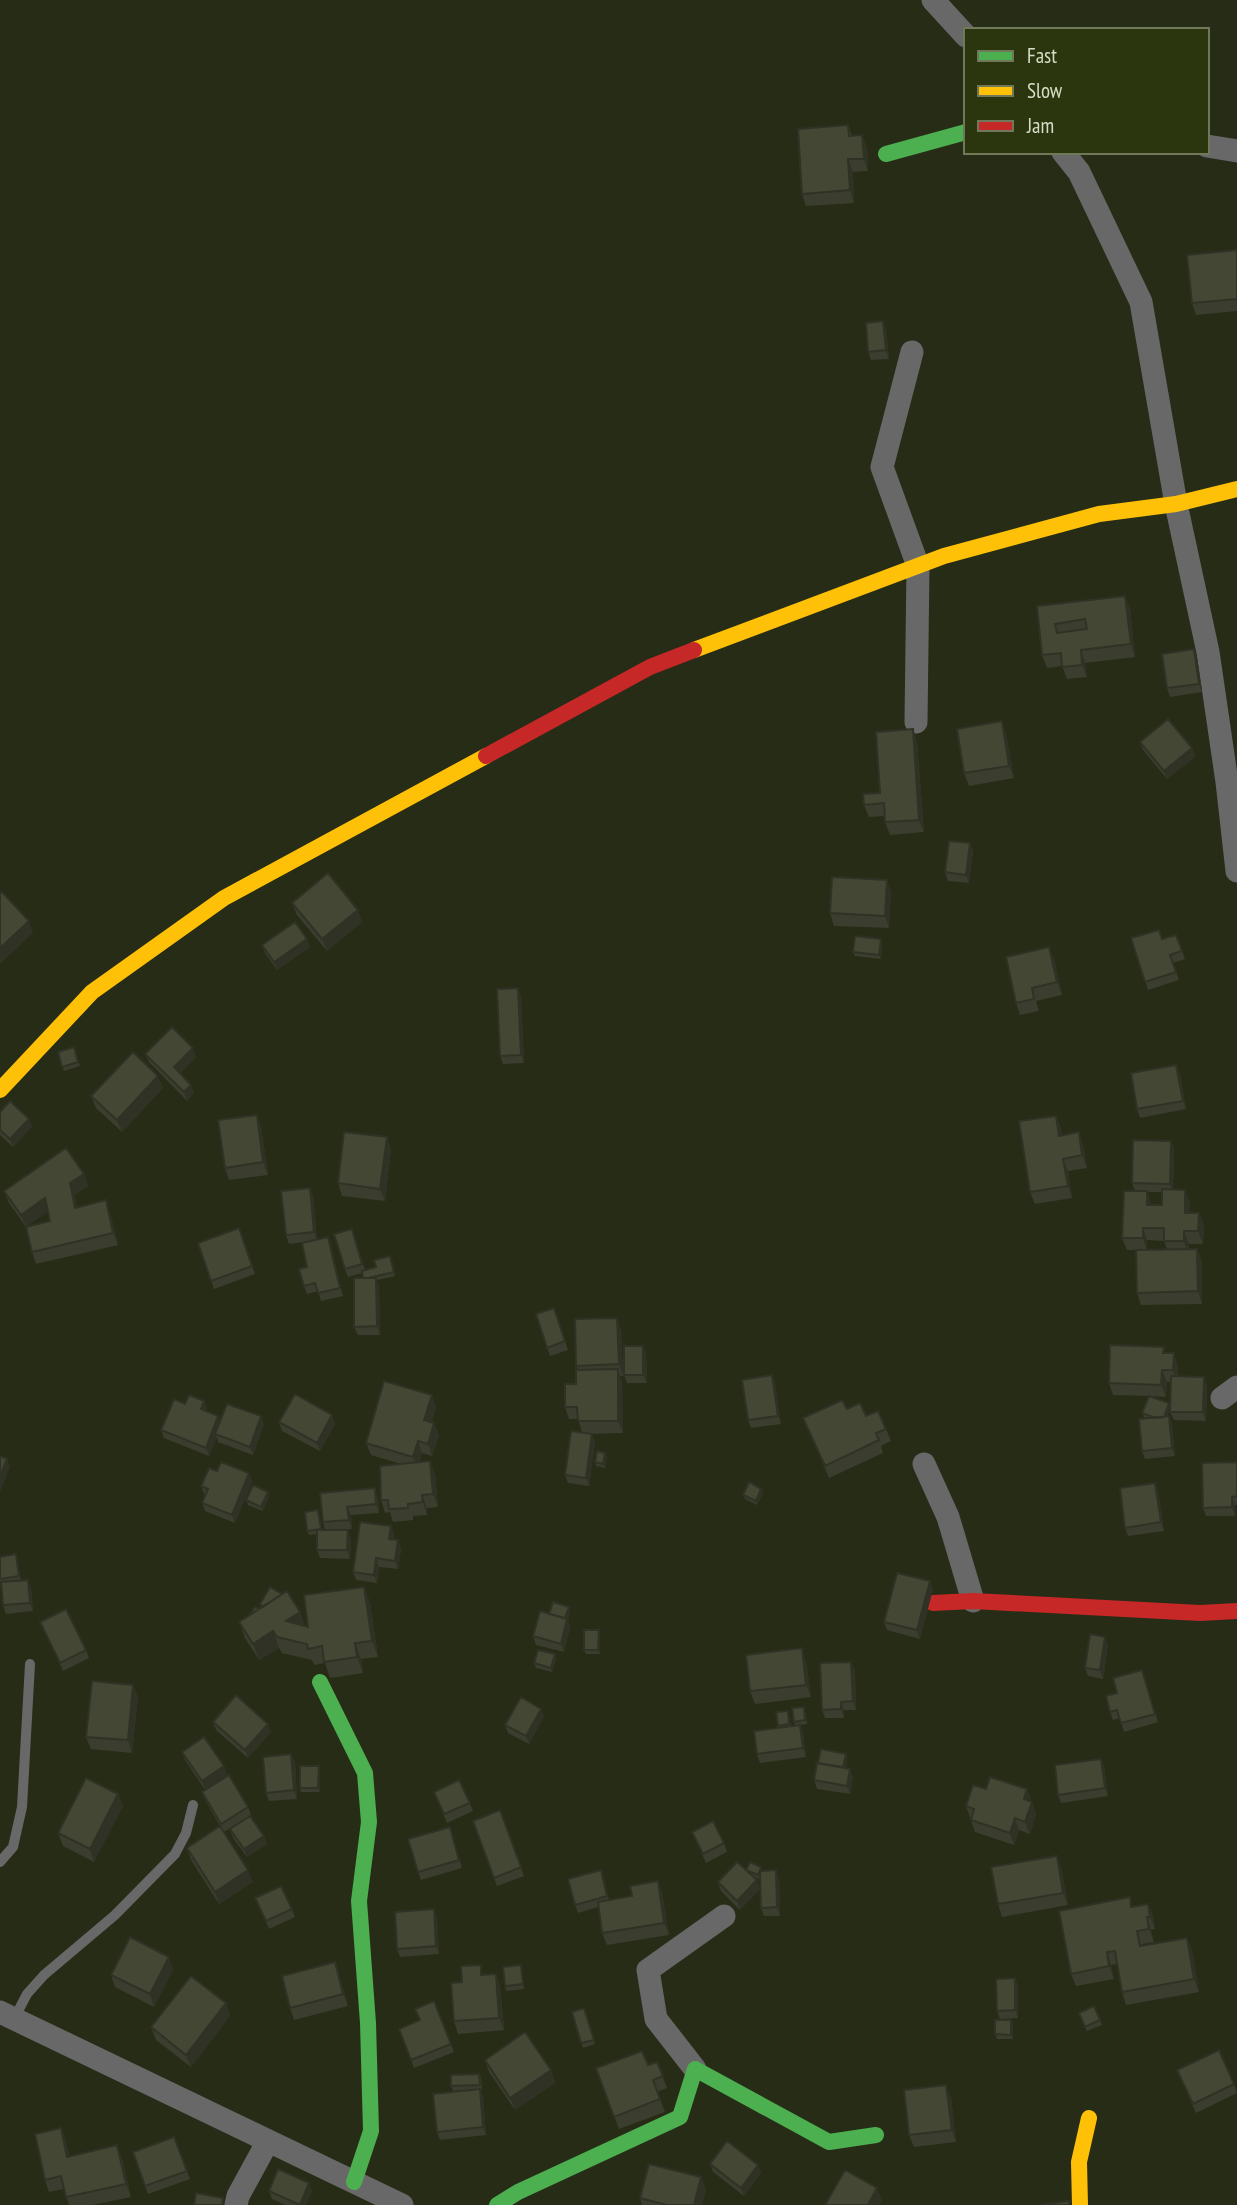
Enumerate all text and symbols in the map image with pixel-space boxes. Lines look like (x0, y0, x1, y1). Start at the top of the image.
legend (964, 28, 1209, 154)
text: Fast (1027, 42, 1057, 69)
text: Slow (1027, 77, 1063, 104)
text: Jam (1026, 112, 1054, 139)

